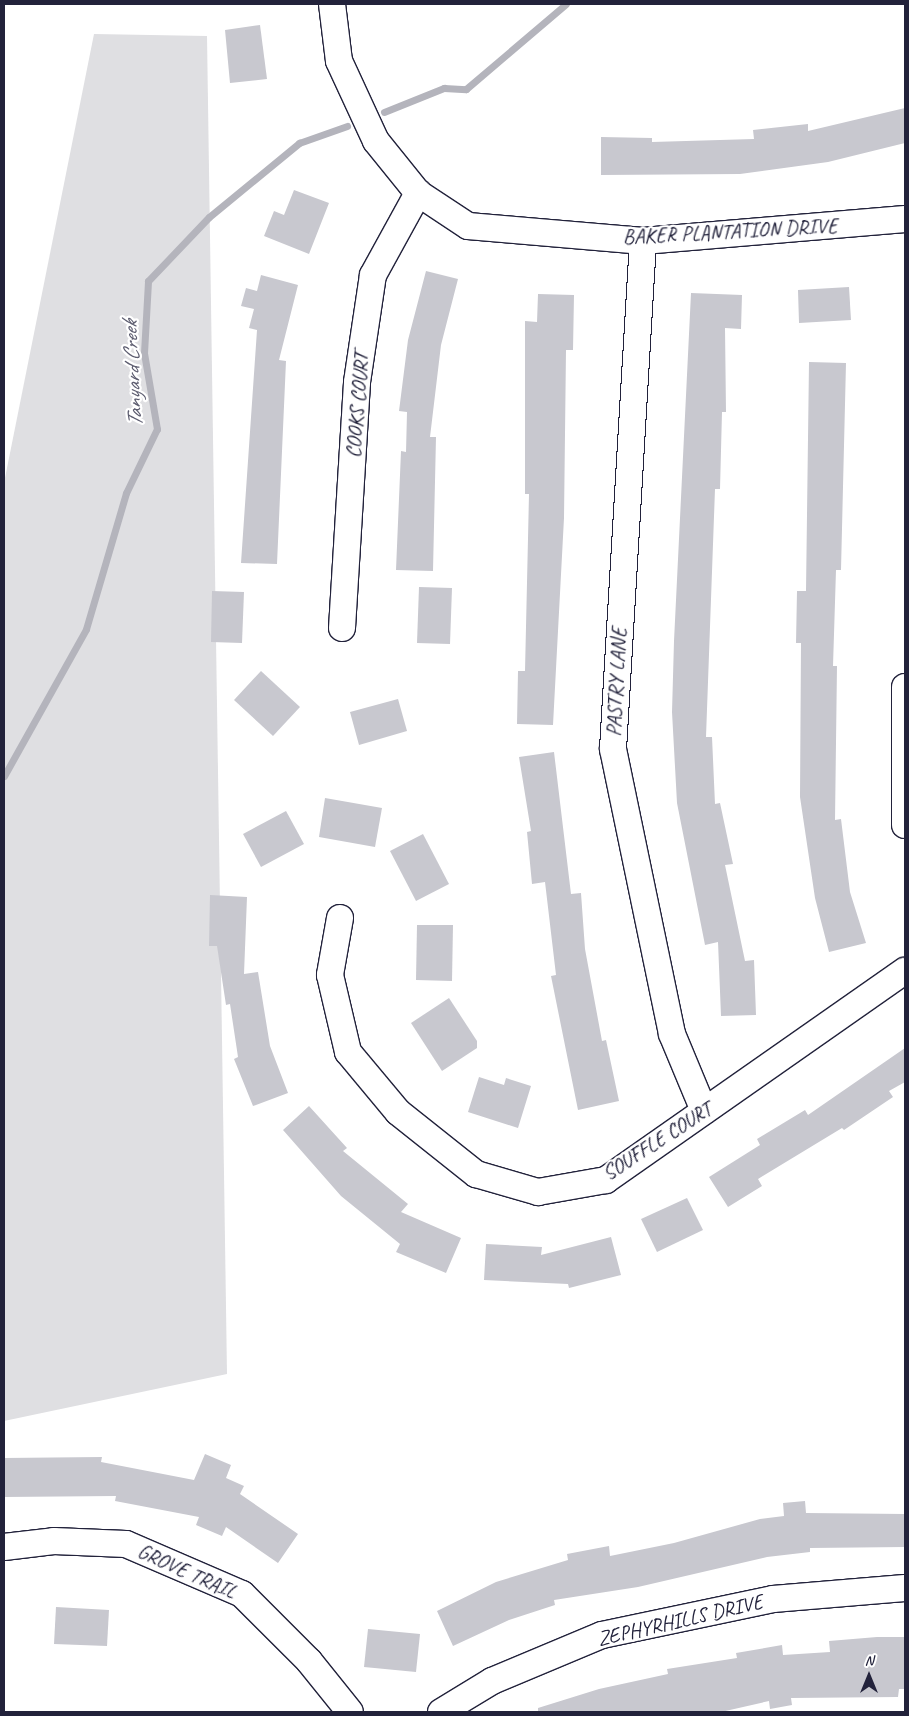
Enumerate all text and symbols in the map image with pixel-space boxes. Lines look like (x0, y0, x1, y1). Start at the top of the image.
street label: BAKER PLANTATION DRIVE (622, 213, 838, 249)
water label: Tanyard Creek (117, 320, 149, 428)
street label: COOKS COURT (340, 351, 374, 459)
street label: PASTRY LANE (601, 627, 631, 737)
street label: SOUFFLE COURT (598, 1096, 716, 1186)
street label: GROVE TRAIL (134, 1538, 240, 1604)
street label: ZEPHYRHILLS DRIVE (595, 1589, 765, 1651)
north arrow (844, 1651, 894, 1701)
text: N (865, 1652, 873, 1669)

